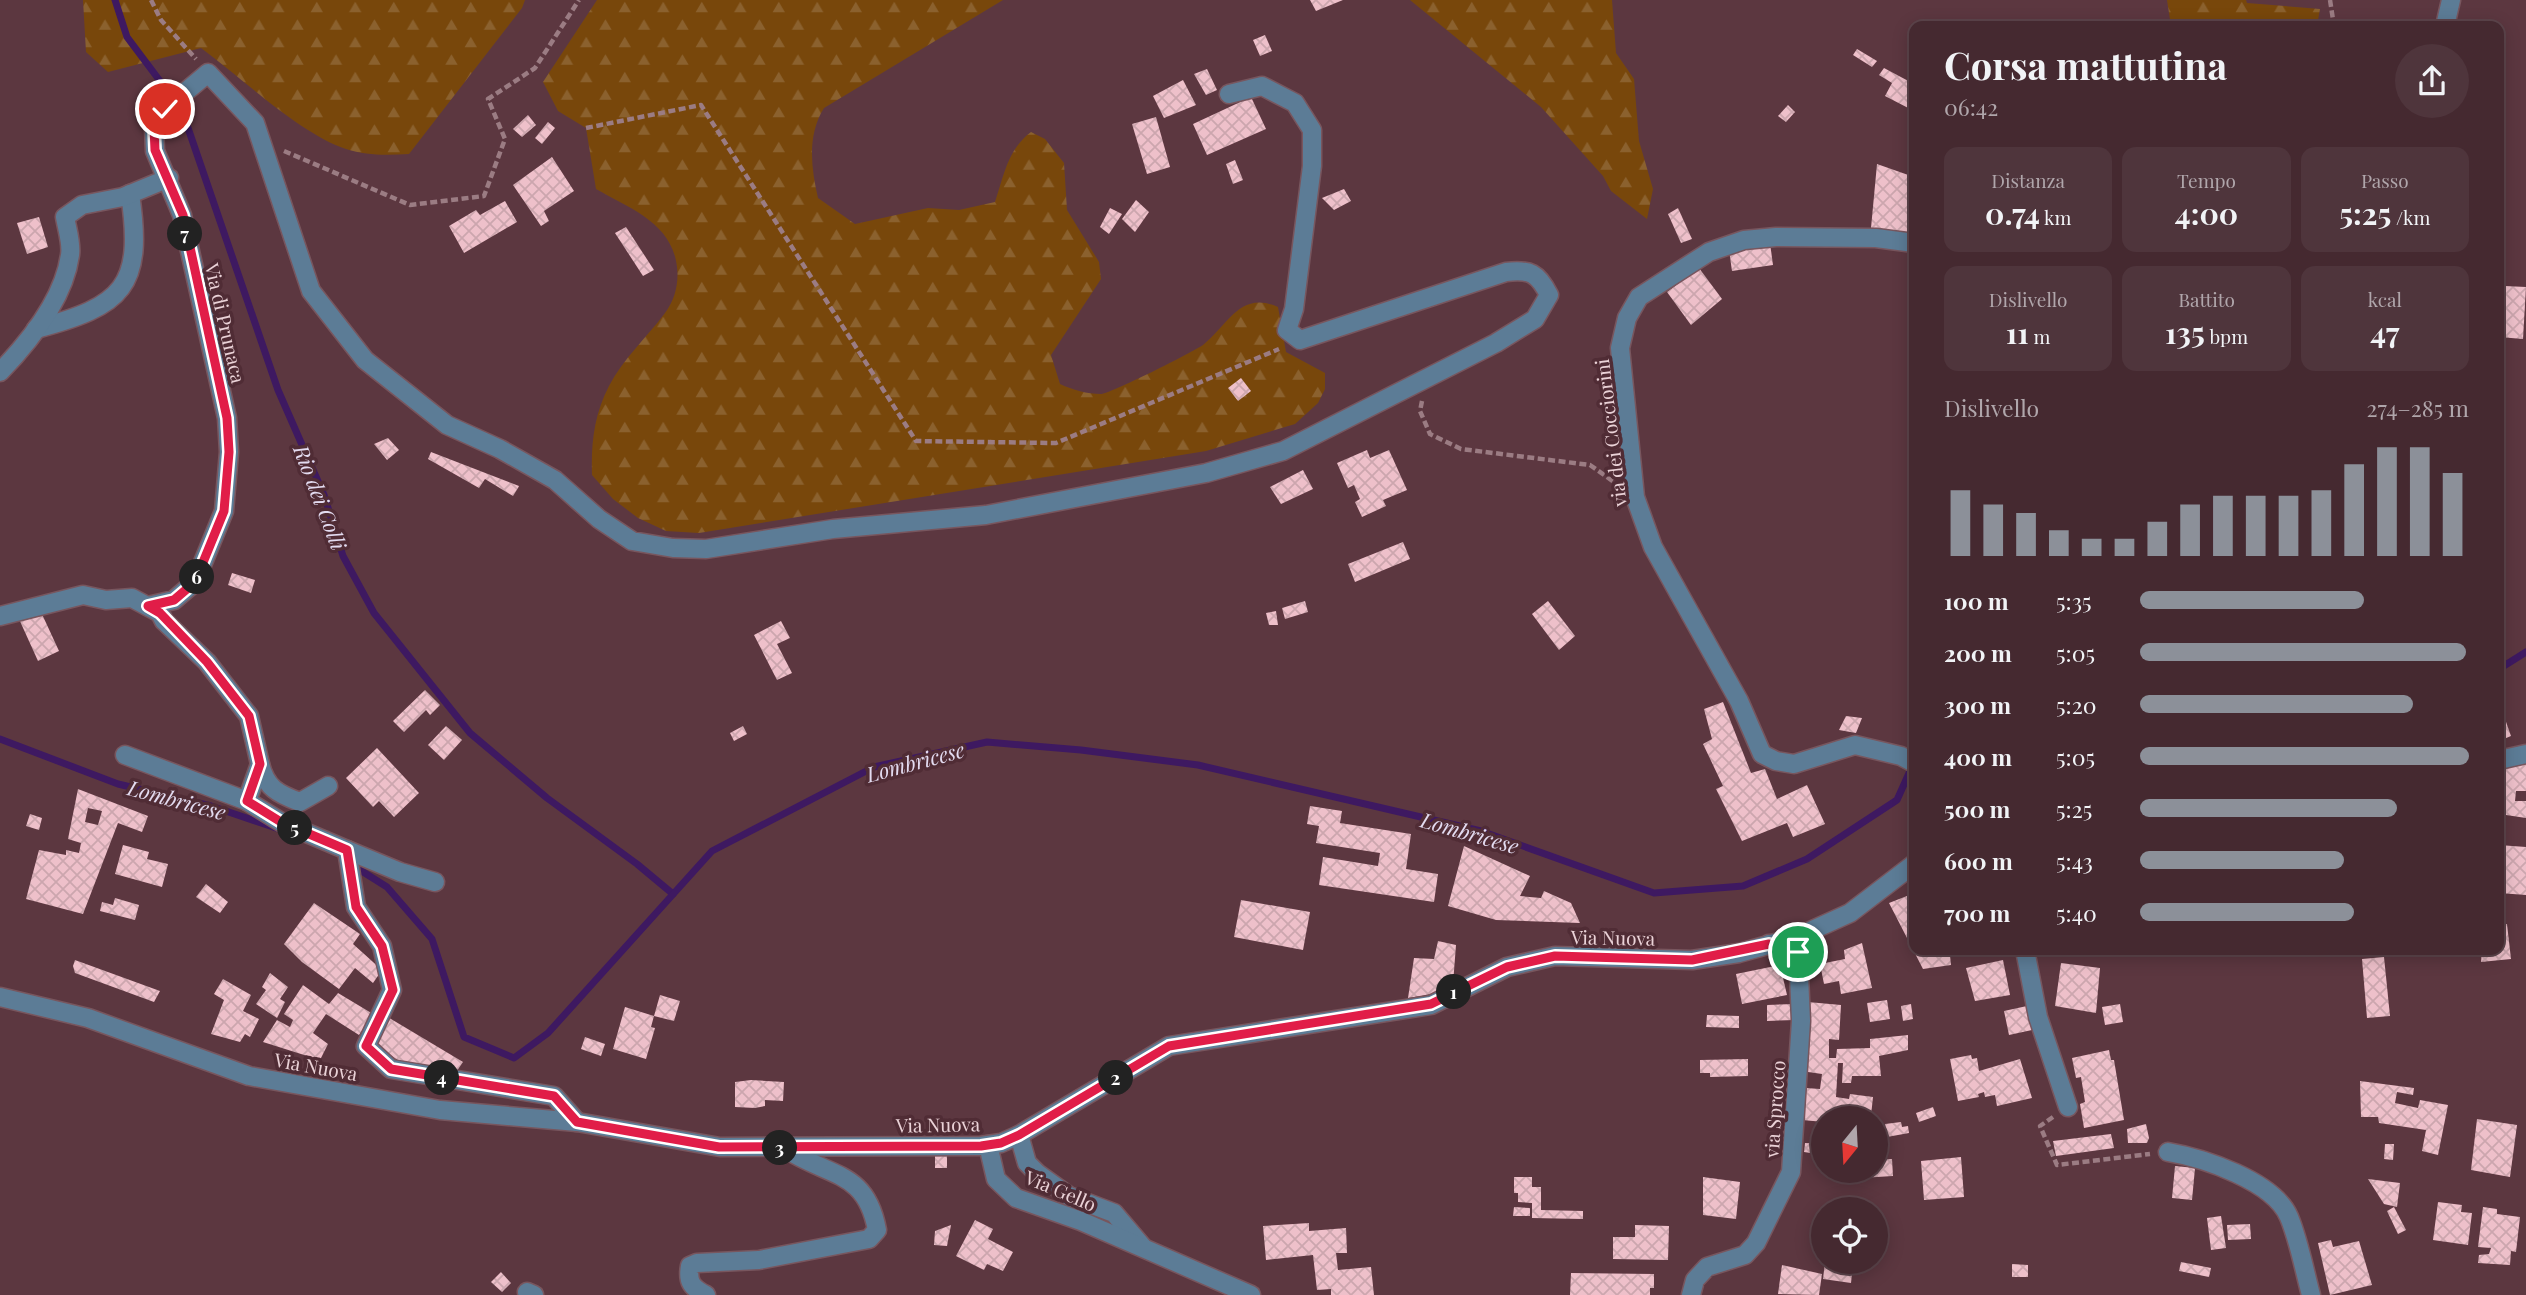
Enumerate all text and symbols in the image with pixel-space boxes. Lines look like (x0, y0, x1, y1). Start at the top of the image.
text: Corsa mattutina (1944, 39, 2227, 90)
button: share (2395, 44, 2469, 118)
pin (135, 79, 195, 139)
icon: check (146, 90, 184, 128)
text: 06:42 (1944, 91, 1998, 122)
text: Distanza (1991, 167, 2065, 193)
text: Tempo (2177, 167, 2236, 193)
text: Passo (2361, 167, 2409, 193)
text: 0.74 (1985, 193, 2040, 233)
text: 4:00 (2175, 193, 2238, 233)
text: 5:25 (2339, 193, 2391, 233)
text: km (2040, 204, 2071, 230)
text: /km (2391, 204, 2430, 230)
pin: 7 (168, 216, 202, 252)
text: 7 (180, 220, 189, 246)
street label: Via di Prunaca (199, 259, 253, 386)
text: Dislivello (1989, 286, 2067, 312)
text: Battito (2178, 286, 2235, 312)
text: kcal (2368, 286, 2402, 312)
text: 11 (2006, 312, 2029, 352)
text: 135 (2165, 312, 2205, 352)
text: 47 (2370, 312, 2399, 352)
text: m (2029, 323, 2050, 349)
text: bpm (2205, 323, 2248, 349)
street label: via dei Cocciorini (1588, 357, 1632, 509)
text: Dislivello (1944, 392, 2039, 423)
text: 274–285 m (2367, 392, 2469, 423)
water label: Rio dei Colli (288, 440, 354, 554)
pin: 6 (180, 560, 214, 594)
text: 6 (191, 563, 202, 589)
text: 100 m (1944, 585, 2009, 616)
text: 5:35 (2056, 585, 2092, 616)
text: 200 m (1944, 637, 2012, 668)
text: 5:05 (2056, 637, 2095, 668)
text: 300 m (1944, 689, 2011, 720)
text: 5:20 (2056, 689, 2096, 720)
water label: Lombricese (862, 734, 967, 788)
text: 400 m (1944, 741, 2012, 772)
text: 5:05 (2056, 741, 2095, 772)
water label: Lombricese (124, 772, 229, 826)
text: 500 m (1944, 793, 2010, 824)
text: 5:25 (2056, 793, 2092, 824)
water label: Lombricese (1417, 804, 1522, 859)
pin: 5 (278, 810, 312, 846)
text: 5 (290, 814, 299, 840)
text: 600 m (1944, 845, 2013, 876)
text: 5:43 (2056, 845, 2093, 876)
text: 700 m (1944, 897, 2010, 928)
text: 5:40 (2056, 897, 2097, 928)
pin (1768, 922, 1828, 982)
street label: Via Nuova (1570, 923, 1656, 951)
icon: arrive (1779, 933, 1817, 971)
pin: 1 (1436, 974, 1472, 1010)
text: 1 (1450, 978, 1457, 1004)
street label: Via Nuova (271, 1046, 360, 1086)
street label: via Sprocco (1758, 1059, 1790, 1160)
pin: 4 (424, 1060, 460, 1096)
pin: 2 (1098, 1060, 1134, 1096)
text: 4 (436, 1064, 447, 1090)
text: 2 (1111, 1064, 1120, 1090)
north arrow (1811, 1106, 1888, 1183)
map controls (1811, 1106, 1888, 1274)
street label: Via Nuova (895, 1110, 981, 1138)
pin: 3 (762, 1130, 798, 1166)
text: 3 (775, 1134, 784, 1160)
street label: Via Gello (1020, 1163, 1101, 1217)
button: locate (1811, 1197, 1888, 1274)

